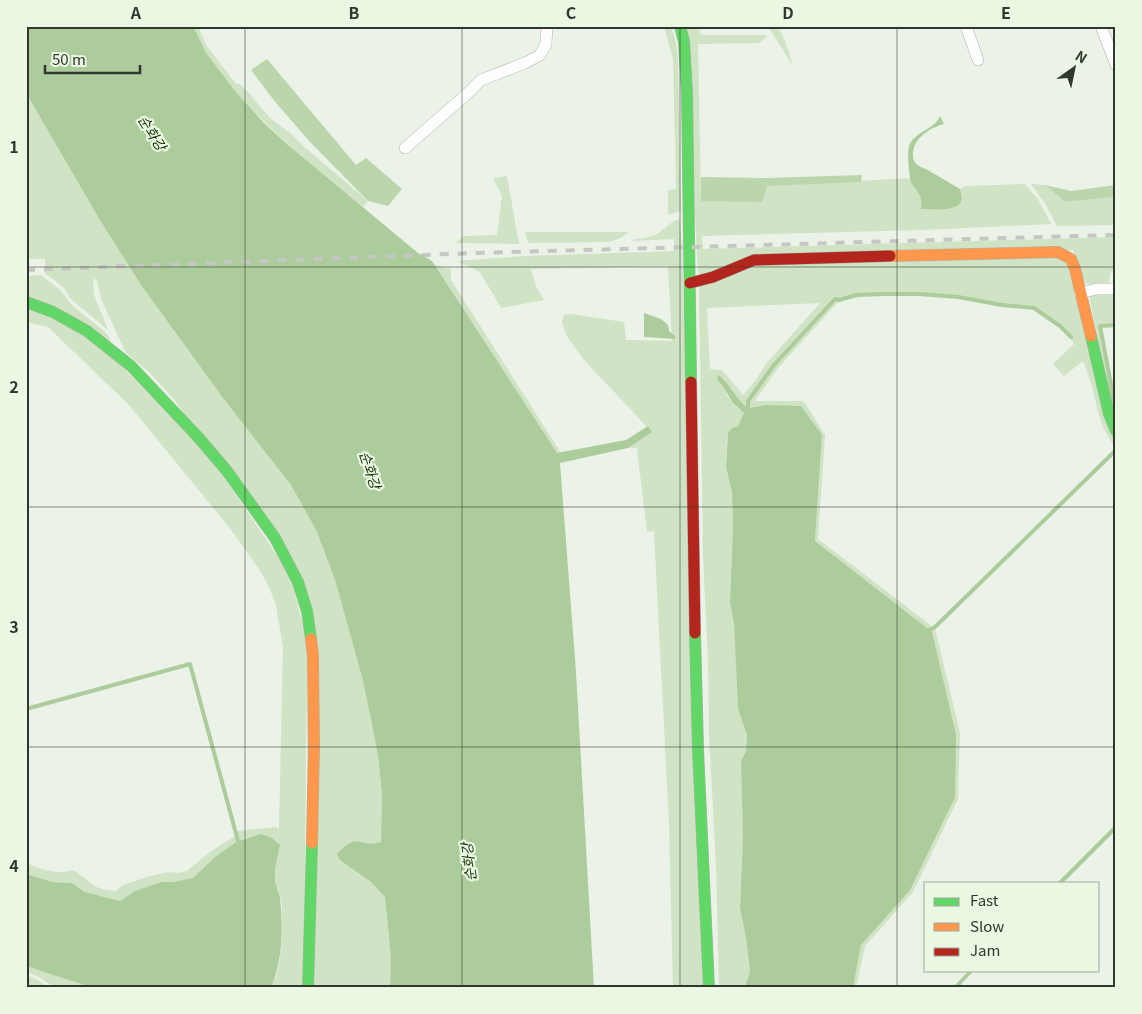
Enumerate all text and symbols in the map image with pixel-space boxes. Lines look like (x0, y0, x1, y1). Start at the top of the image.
text: A (130, 0, 142, 24)
text: B (349, 0, 360, 24)
text: C (566, 0, 577, 24)
text: D (782, 0, 794, 24)
text: E (1001, 0, 1011, 24)
scale bar (45, 42, 140, 74)
north arrow (1050, 42, 1100, 92)
text: N (1072, 45, 1091, 68)
text: 50 m (52, 48, 86, 69)
water label: 순화강 (134, 111, 173, 156)
text: 1 (9, 134, 19, 158)
text: 2 (9, 374, 19, 398)
water label: 순화강 (355, 448, 387, 493)
text: 3 (9, 614, 19, 638)
water label: 순화강 (455, 840, 480, 883)
text: 4 (9, 853, 19, 877)
legend (924, 882, 1100, 972)
text: Fast (970, 889, 999, 910)
text: Slow (970, 915, 1004, 936)
text: Jam (970, 939, 1000, 960)

